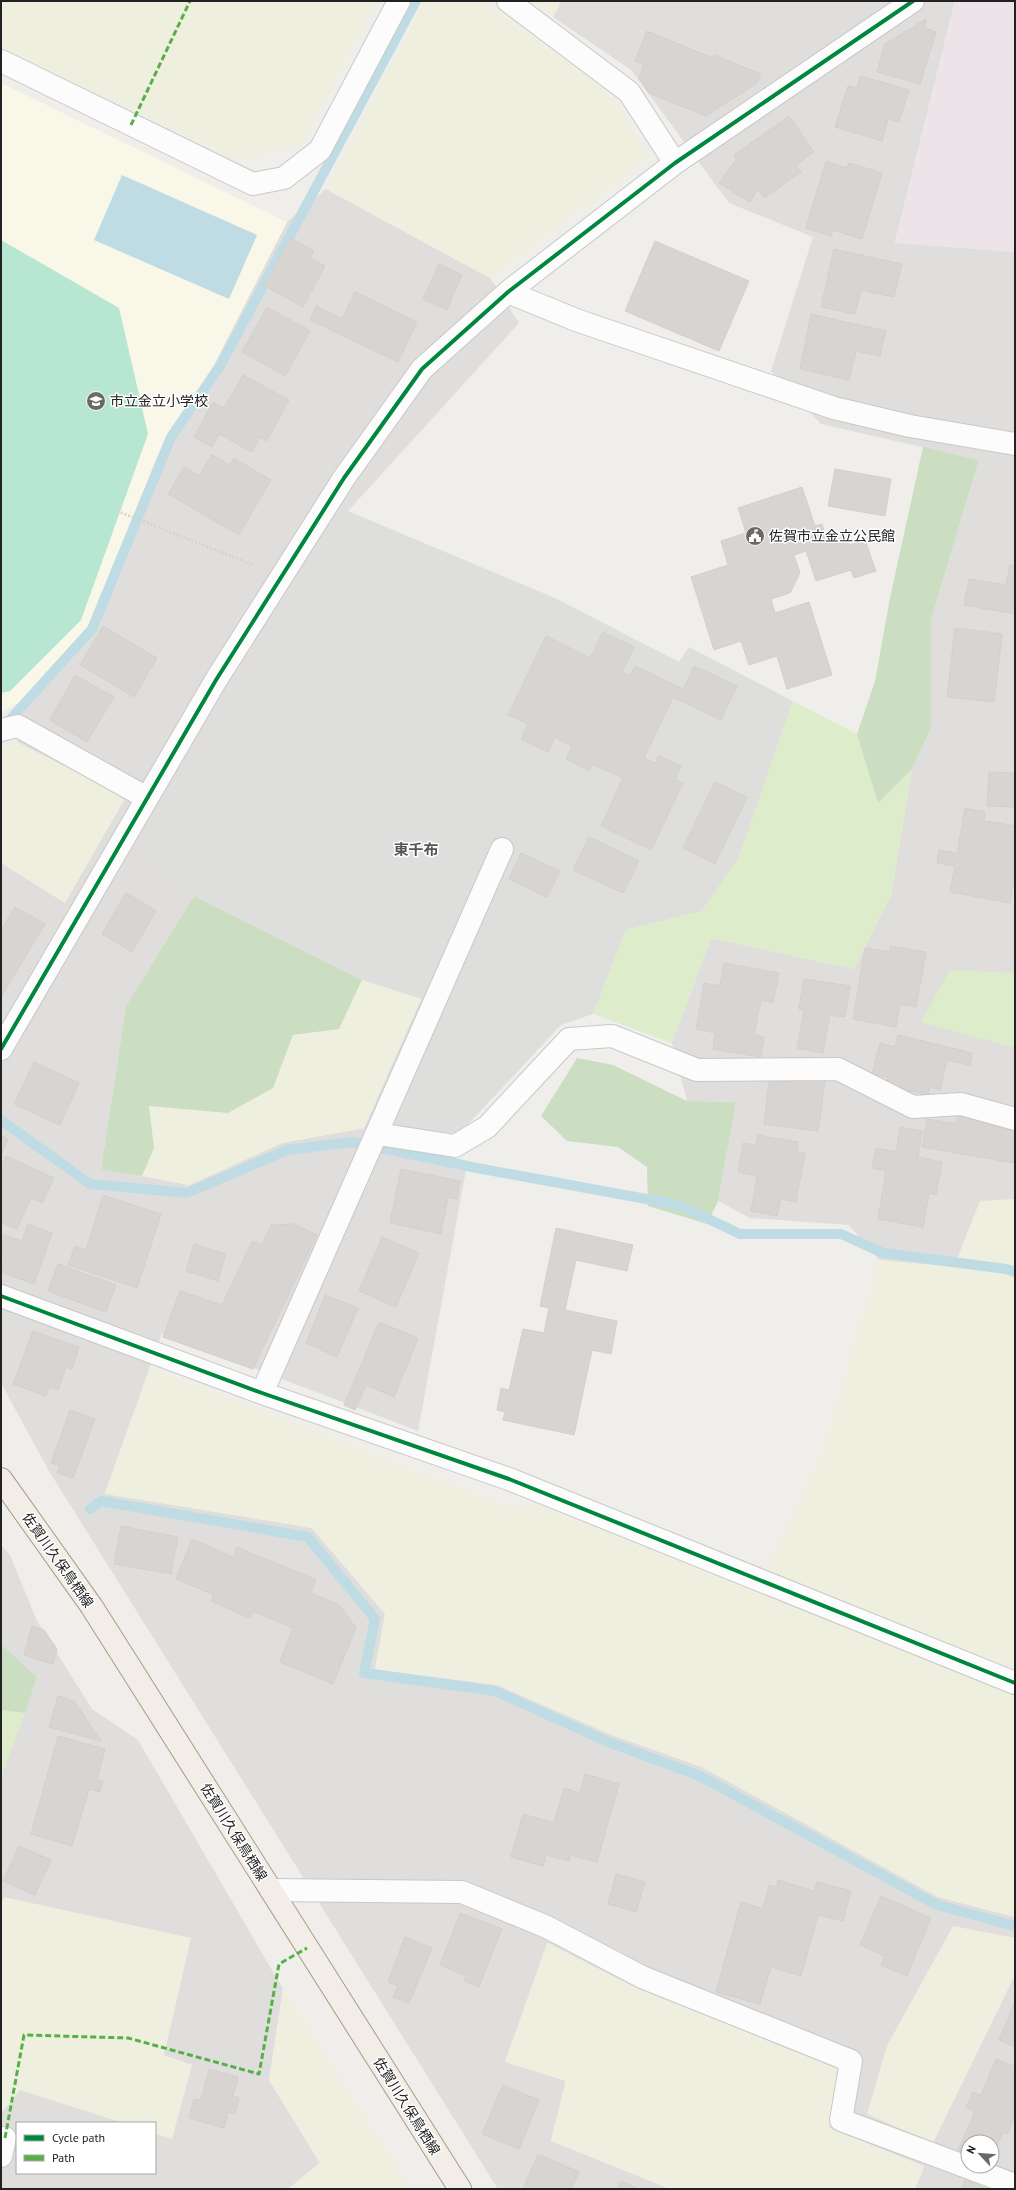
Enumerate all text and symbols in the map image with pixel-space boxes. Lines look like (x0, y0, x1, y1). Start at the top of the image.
school or university icon: 市立金立小学校 (85, 390, 107, 412)
place label: 市立金立小学校 (110, 392, 208, 410)
public building icon: 佐賀市立金立公民館 (744, 525, 766, 547)
place label: 佐賀市立金立公民館 (769, 527, 895, 545)
district label: 東千布 (393, 840, 439, 859)
street label: 佐賀川久保鳥栖線 (19, 1509, 97, 1611)
street label: 佐賀川久保鳥栖線 (197, 1780, 271, 1884)
street label: 佐賀川久保鳥栖線 (370, 2054, 444, 2158)
legend (16, 2122, 156, 2174)
text: Cycle path (52, 2130, 105, 2145)
north arrow (960, 2134, 1000, 2174)
text: N (963, 2143, 979, 2156)
text: Path (52, 2150, 75, 2165)

